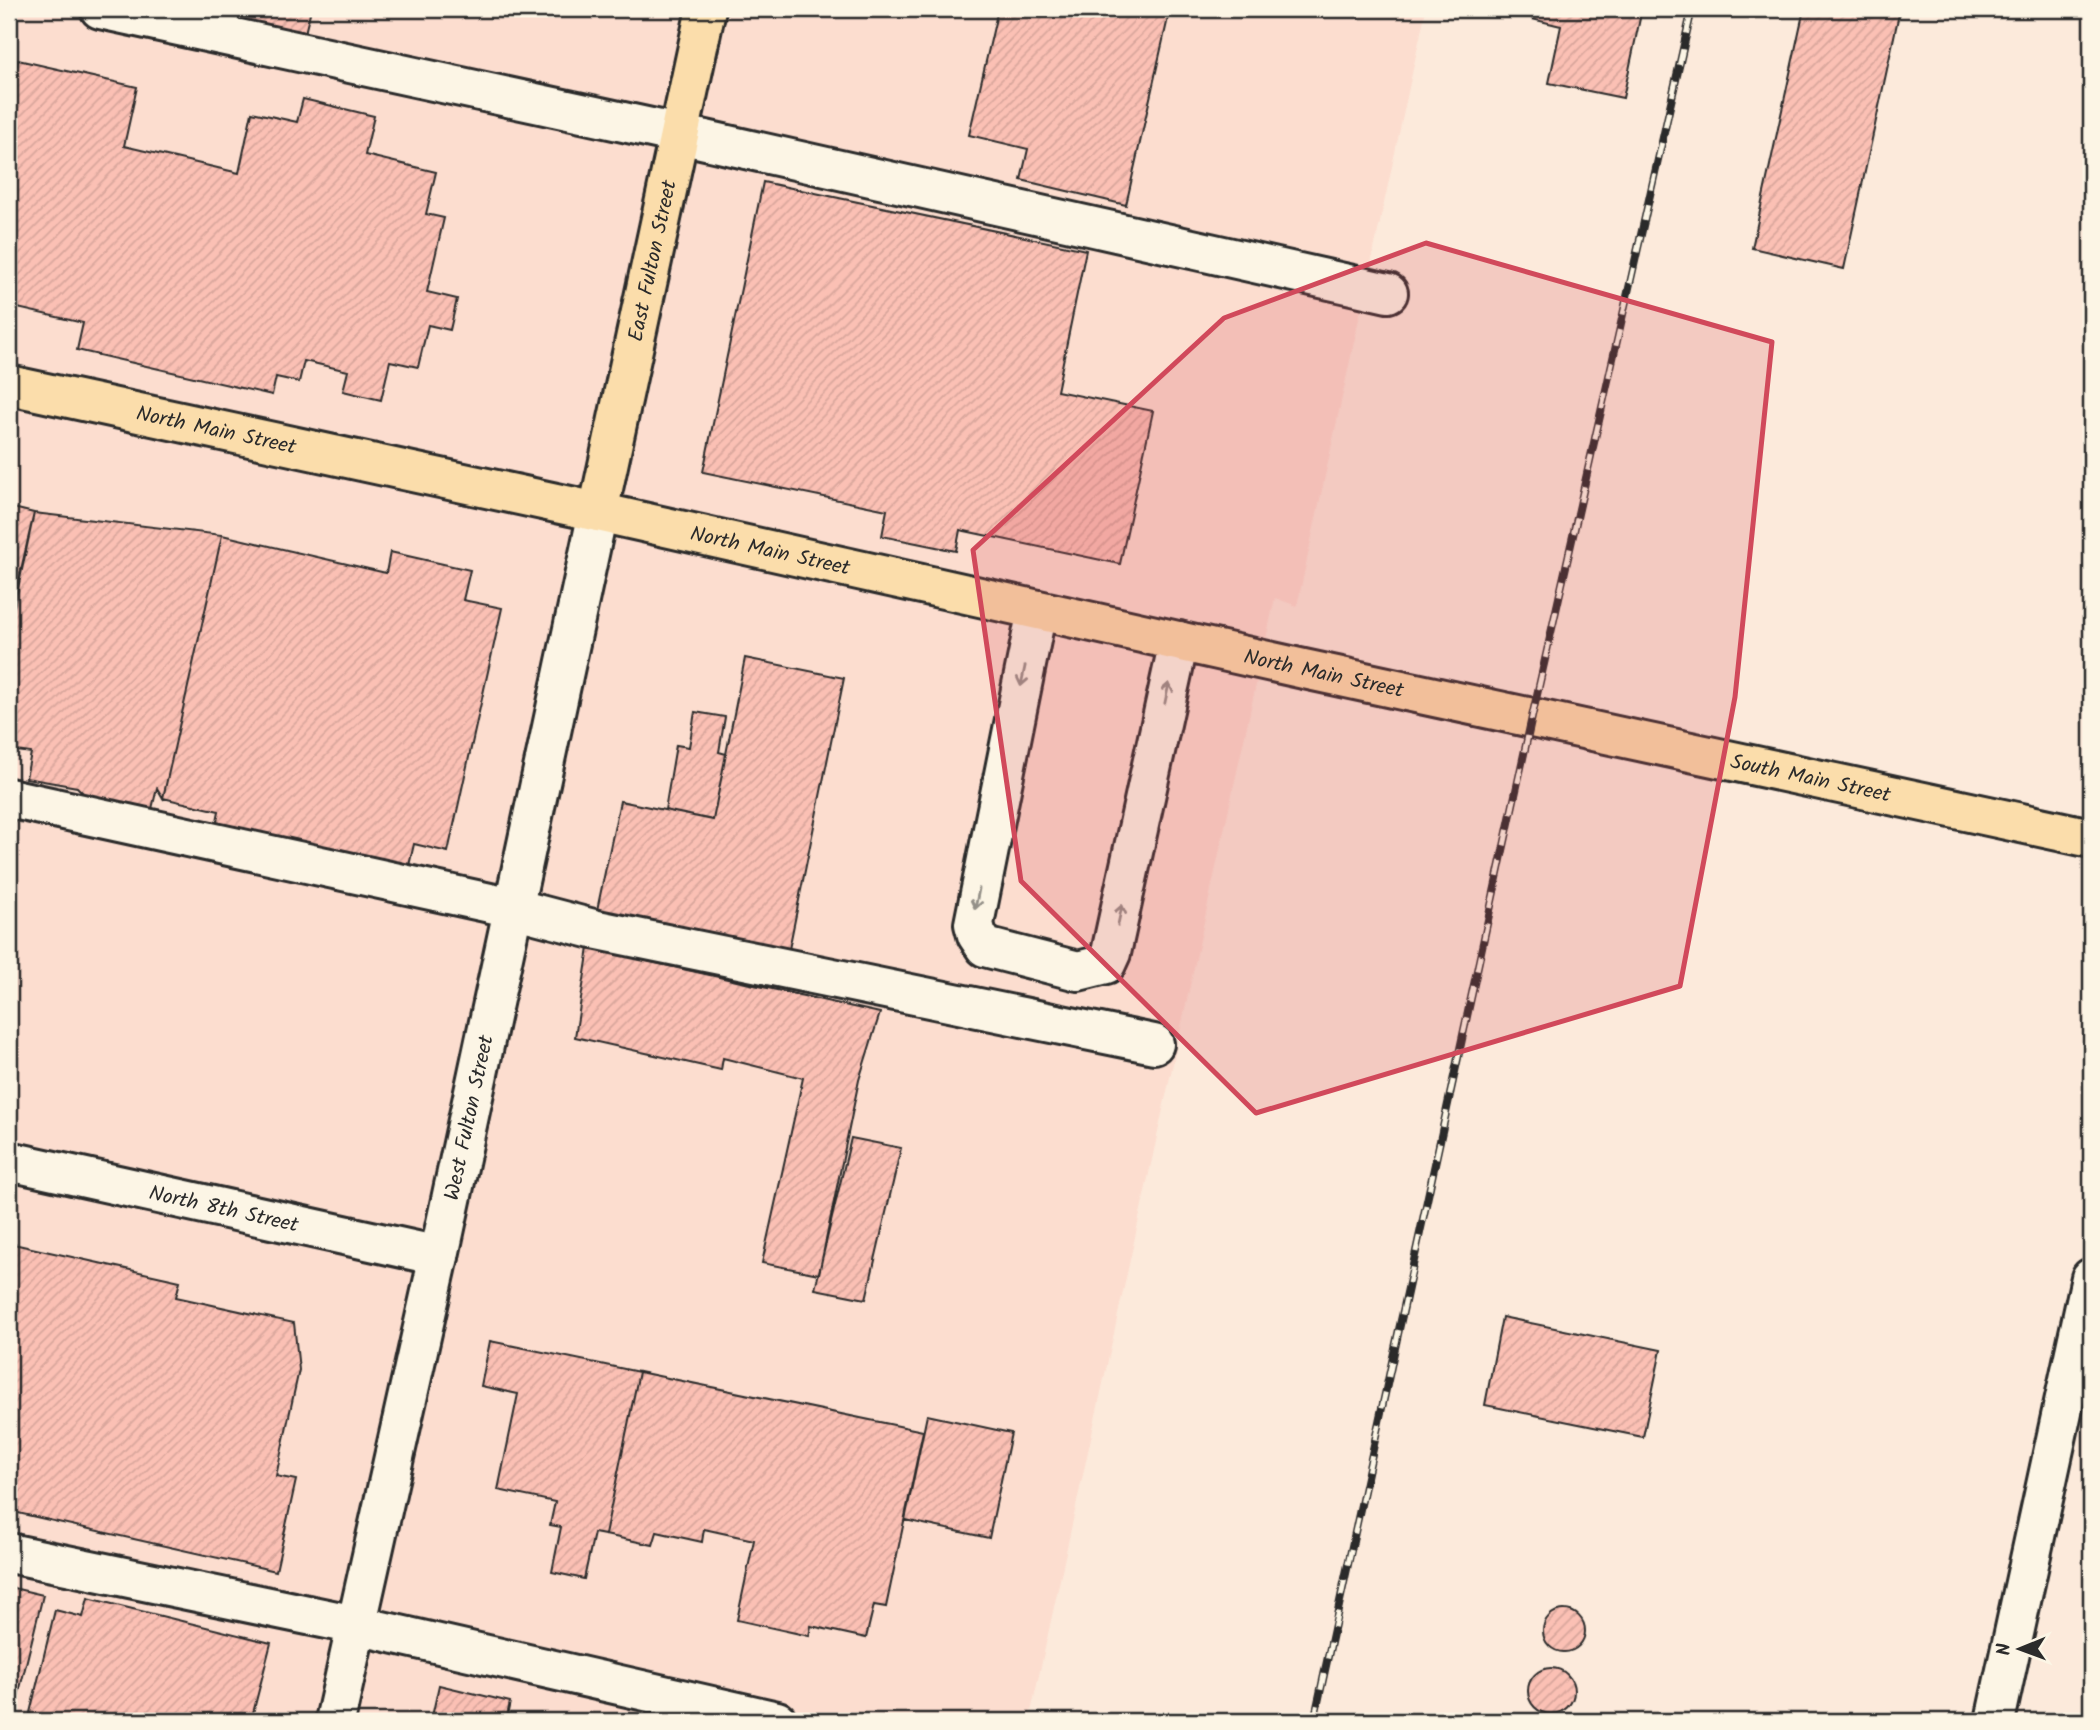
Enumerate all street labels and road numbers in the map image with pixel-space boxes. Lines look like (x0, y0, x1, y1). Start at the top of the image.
street label: East Fulton Street (620, 176, 687, 345)
street label: North Main Street (133, 398, 300, 465)
street label: North Main Street (687, 518, 854, 586)
street label: North Main Street (1240, 641, 1407, 708)
street label: South Main Street (1727, 746, 1894, 813)
street label: West Fulton Street (436, 1031, 504, 1204)
street label: North 8th Street (146, 1177, 302, 1243)

